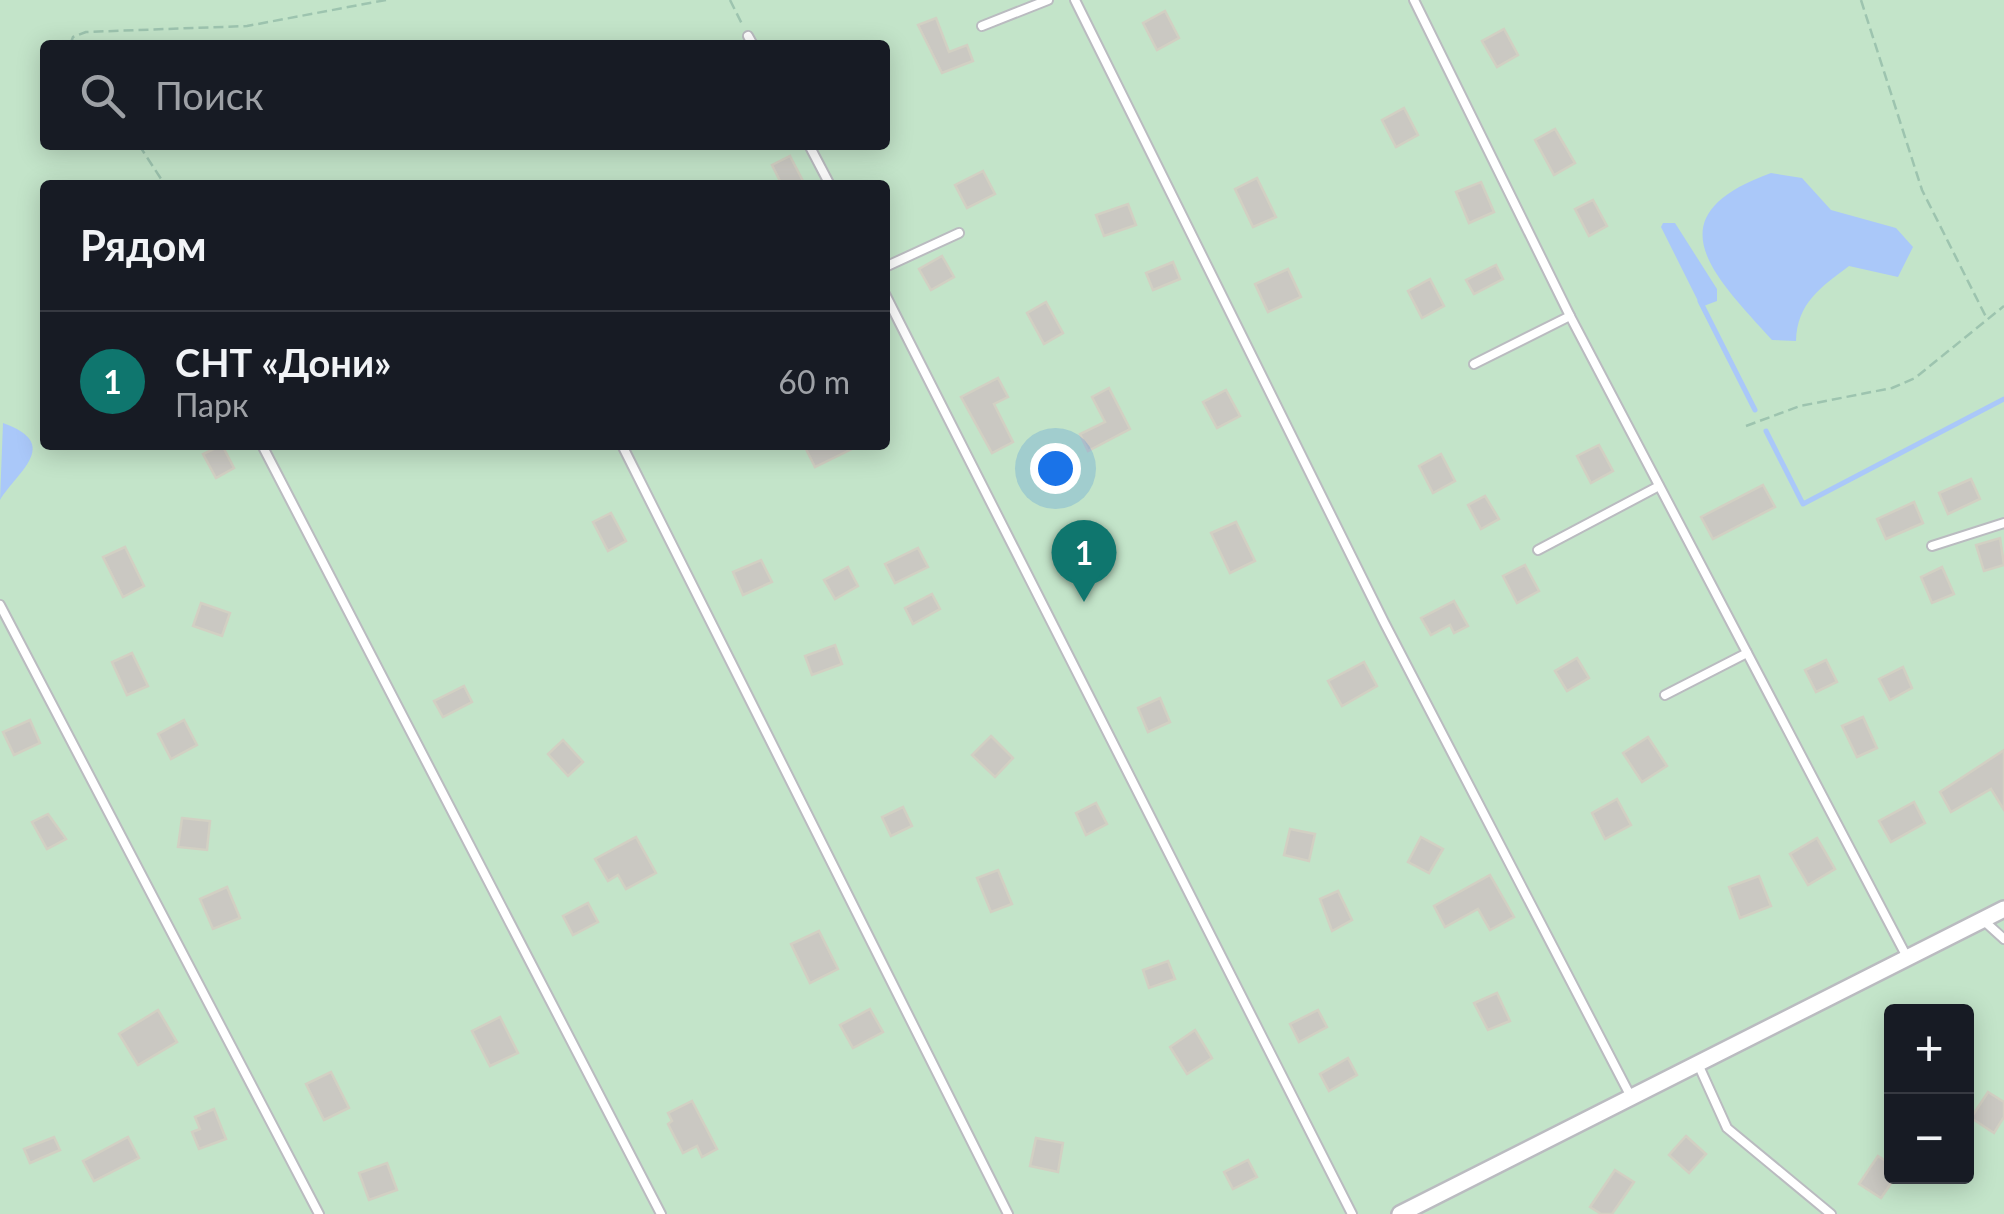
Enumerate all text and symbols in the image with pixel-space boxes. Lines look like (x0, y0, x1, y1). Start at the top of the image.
search box (40, 40, 890, 150)
icon: search (75, 68, 130, 123)
text: Поиск (155, 72, 264, 118)
text: Рядом (80, 220, 207, 270)
text: СНТ «Дони» (175, 339, 391, 385)
text: 1 (103, 362, 122, 401)
text: 60 m (778, 362, 850, 401)
text: Парк (175, 385, 248, 424)
your location (1030, 443, 1081, 494)
pin: 1 (1052, 520, 1116, 602)
map controls (1884, 1004, 1974, 1184)
button: + (1884, 1004, 1974, 1094)
button: − (1884, 1094, 1974, 1184)

